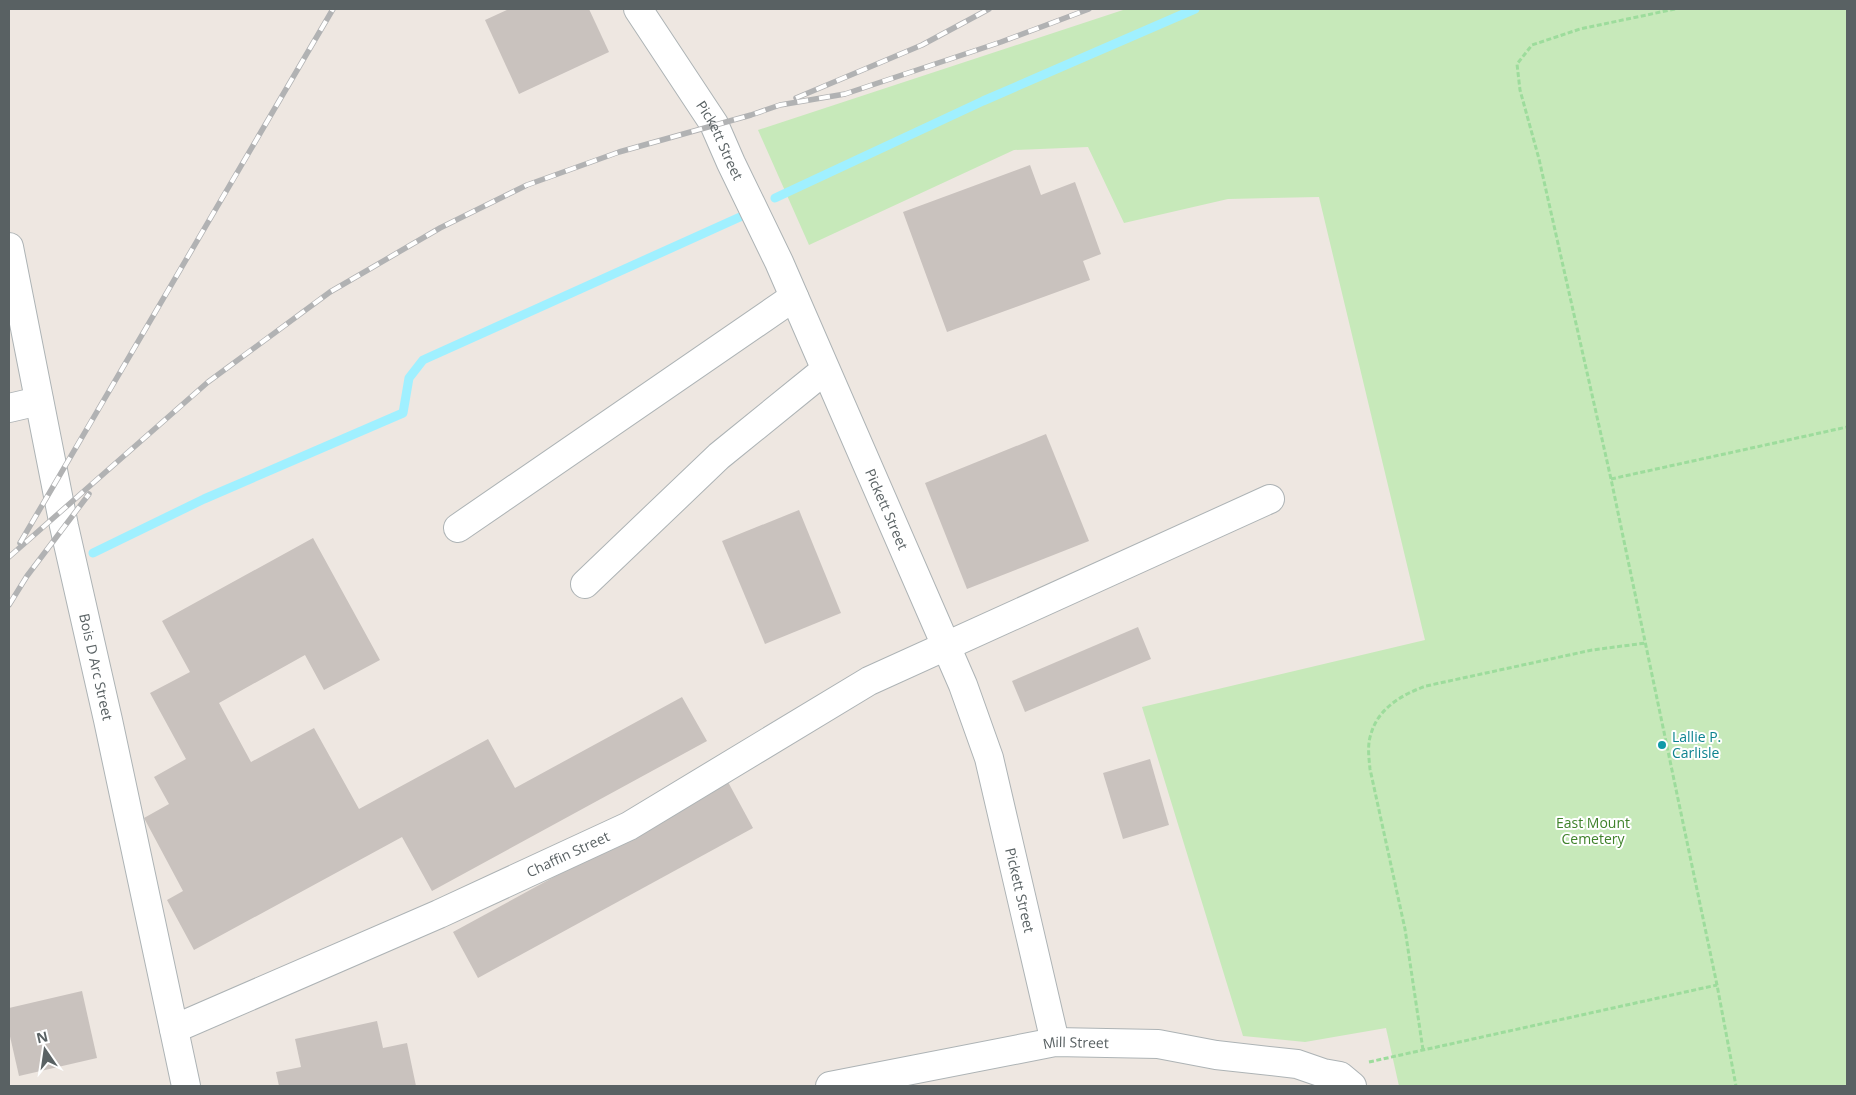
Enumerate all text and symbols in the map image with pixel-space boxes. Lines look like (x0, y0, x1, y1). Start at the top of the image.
street label: Pickett Street (692, 97, 748, 183)
street label: Pickett Street (861, 465, 913, 553)
street label: Bois D Arc Street (75, 612, 118, 722)
place label: Lallie P. Carlisle (1672, 727, 1721, 762)
marker: Lallie P. Carlisle (1656, 739, 1668, 751)
park label: East Mount Cemetery (1556, 813, 1630, 848)
street label: Chaffin Street (523, 826, 612, 881)
street label: Pickett Street (1001, 846, 1039, 935)
north arrow (20, 1025, 70, 1075)
text: N (34, 1026, 50, 1047)
street label: Mill Street (1041, 1032, 1109, 1053)

